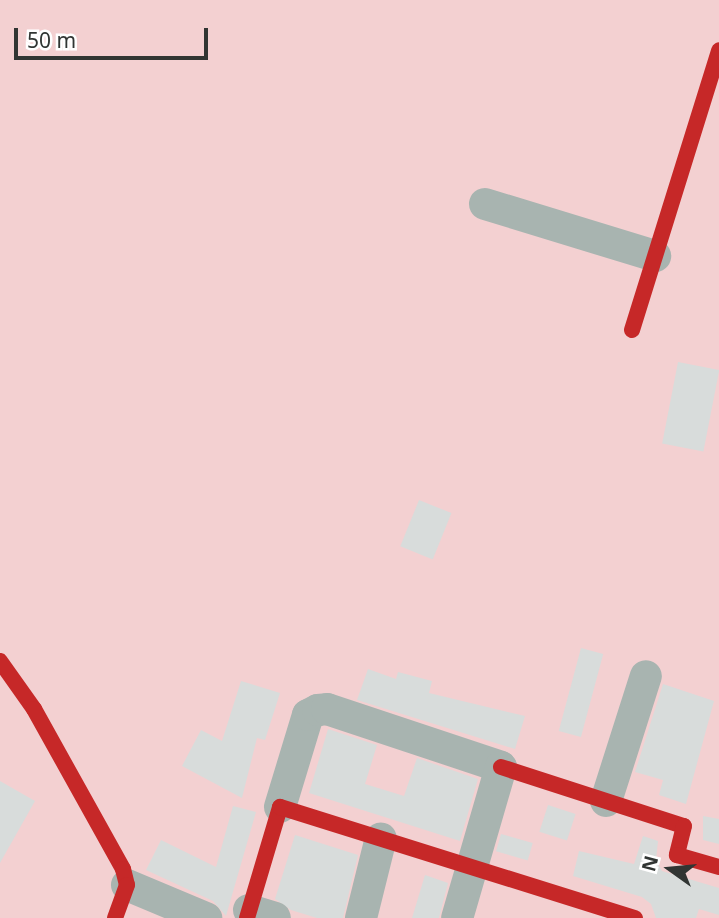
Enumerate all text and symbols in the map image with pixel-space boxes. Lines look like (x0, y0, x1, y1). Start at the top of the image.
scale bar (18, 14, 212, 58)
text: 50 m (27, 26, 76, 54)
north arrow (635, 834, 705, 904)
text: N (635, 853, 664, 874)

